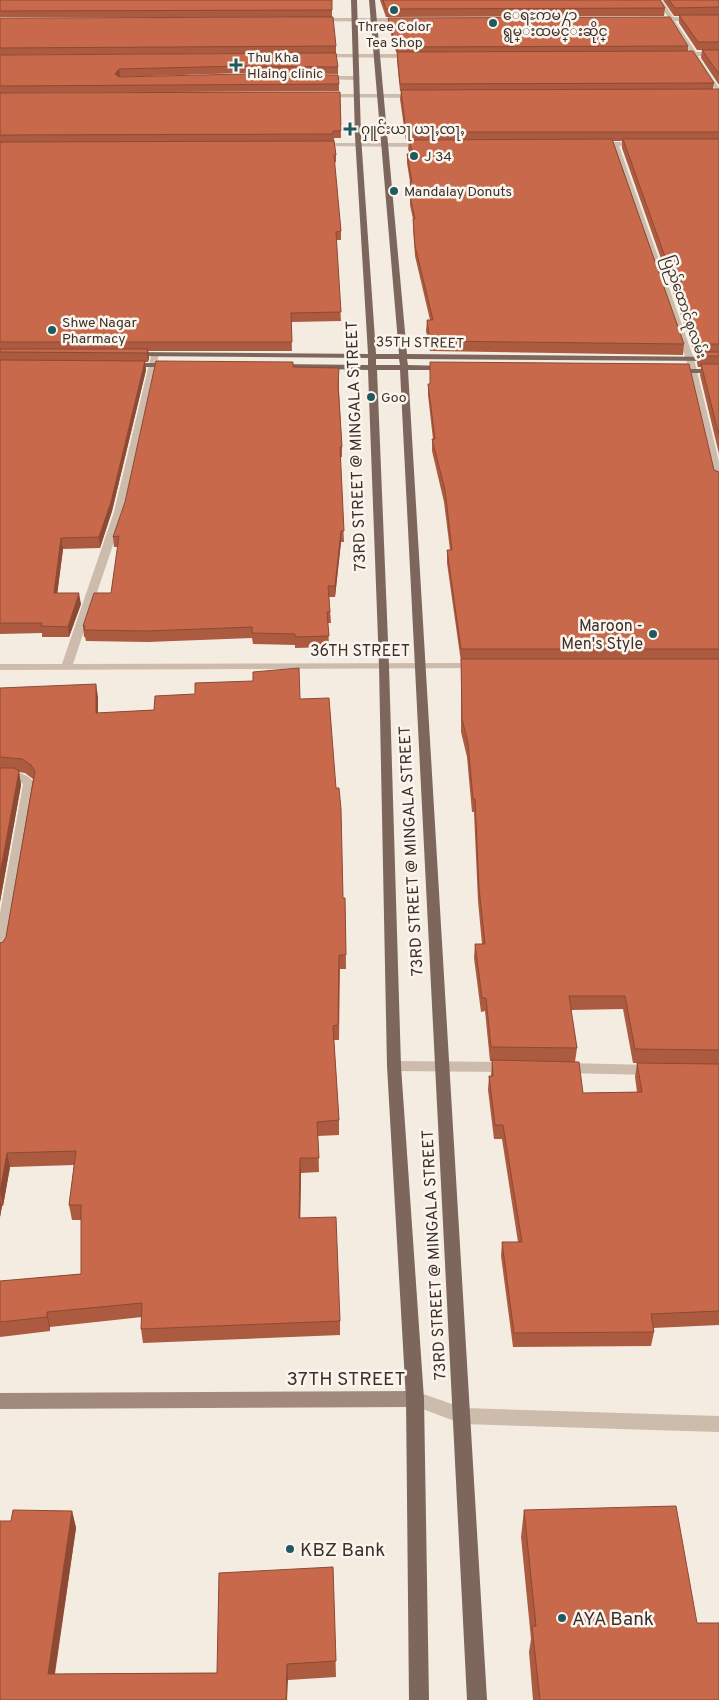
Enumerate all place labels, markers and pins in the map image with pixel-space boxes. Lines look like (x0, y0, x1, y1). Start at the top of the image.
marker: Three Color Tea Shop (388, 4, 400, 16)
place label: ေရႊကမ႓ာ ရွမ္းထမင္းဆိုင္ (503, 8, 608, 43)
marker: ေရႊကမ႓ာ ရွမ္းထမင္းဆိုင္ (487, 17, 499, 29)
place label: Three Color Tea Shop (357, 19, 431, 52)
place label: Thu Kha Hlaing clinic (247, 50, 323, 83)
marker: Thu Kha Hlaing clinic (229, 58, 243, 72)
place label: ႁူင်းယႃ ယႃႇၸႃႇ (361, 119, 465, 141)
marker: ႁူင်းယႃ ယႃႇၸႃႇ (343, 122, 357, 136)
place label: J 34 (424, 149, 452, 166)
marker: J 34 (408, 150, 420, 162)
place label: Mandalay Donuts (404, 184, 512, 201)
marker: Mandalay Donuts (388, 185, 400, 197)
place label: Shwe Nagar Pharmacy (62, 315, 137, 348)
marker: Shwe Nagar Pharmacy (46, 324, 58, 336)
place label: Goo (381, 390, 407, 407)
marker: Goo (365, 391, 377, 403)
place label: Maroon - Men's Style (561, 617, 643, 655)
marker: Maroon - Men's Style (647, 628, 659, 640)
place label: KBZ Bank (300, 1539, 385, 1563)
marker: KBZ Bank (284, 1543, 296, 1555)
place label: AYA Bank (572, 1608, 654, 1632)
marker: AYA Bank (556, 1612, 568, 1624)

